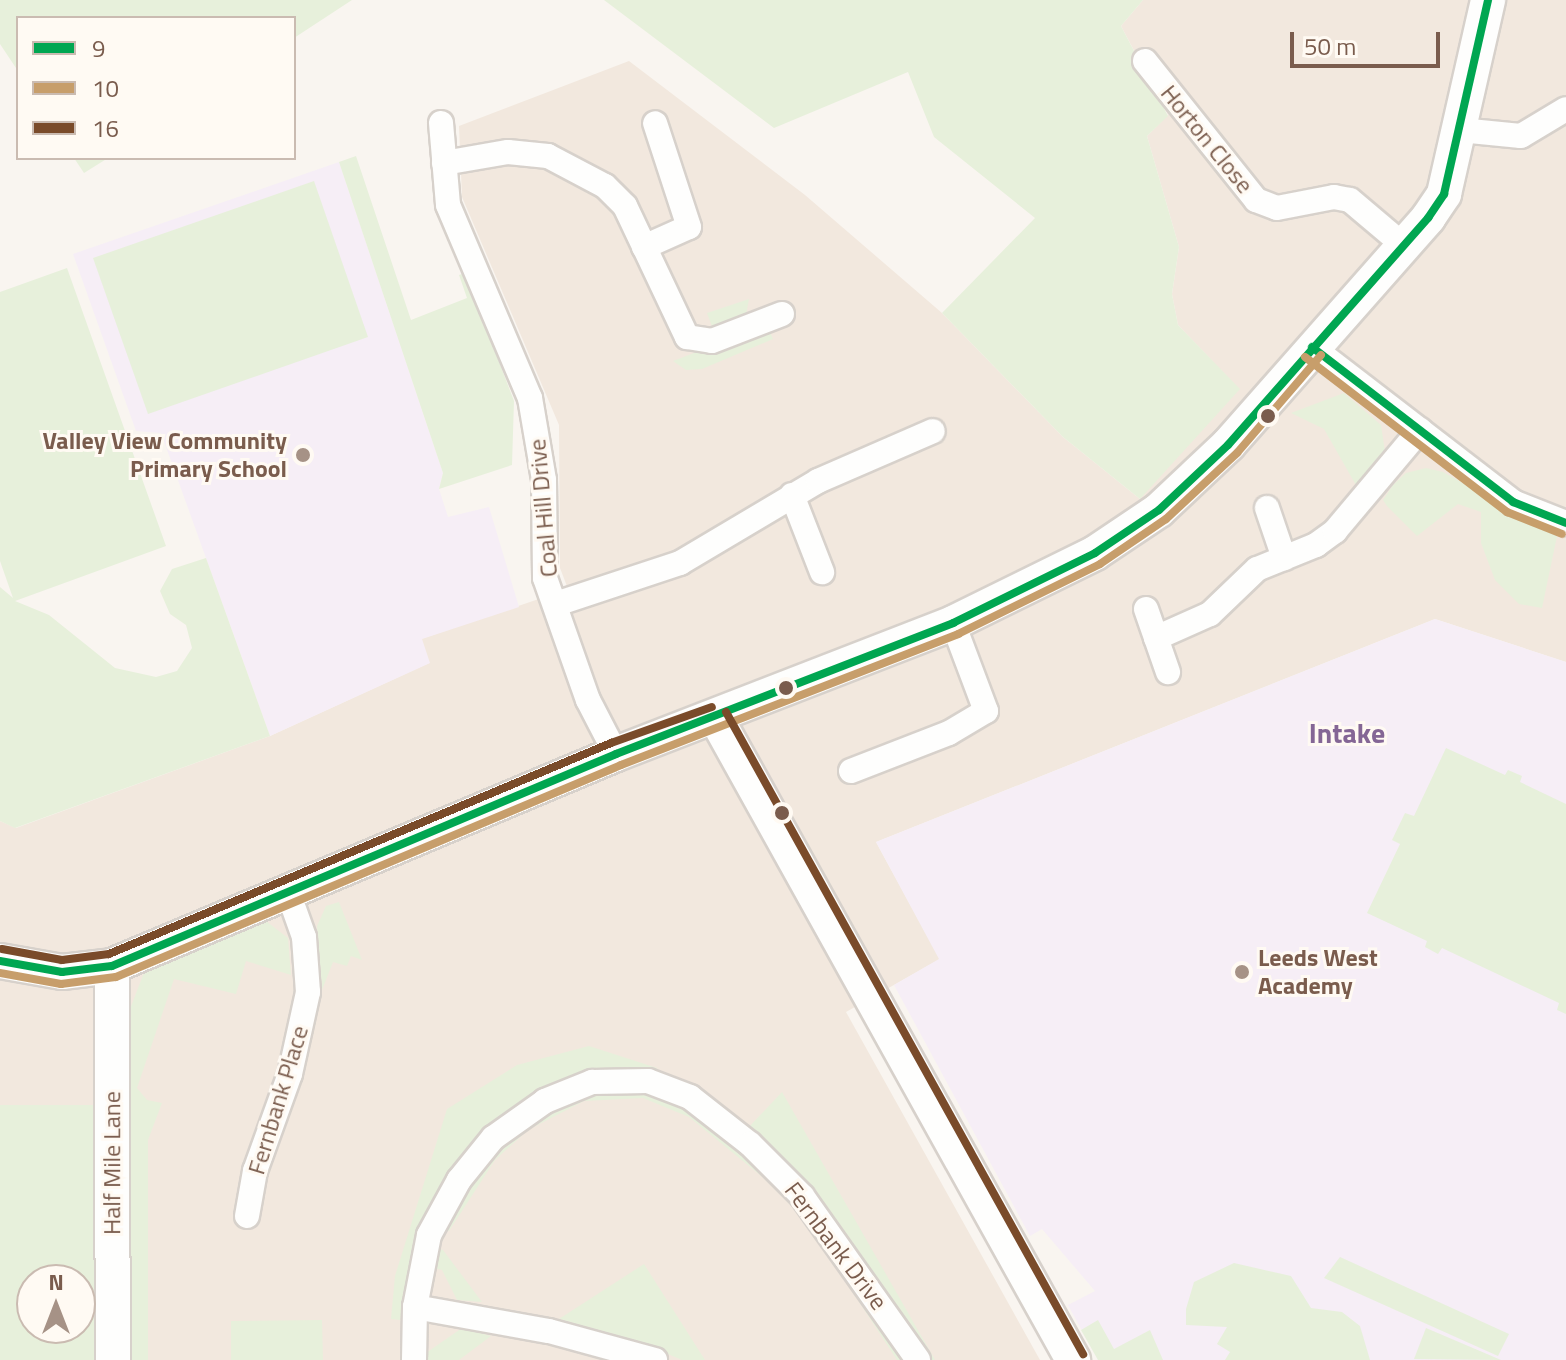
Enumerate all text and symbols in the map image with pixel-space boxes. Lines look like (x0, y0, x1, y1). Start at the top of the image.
legend (16, 16, 296, 160)
scale bar (1294, 16, 1444, 66)
text: 50 m (1304, 28, 1356, 64)
text: 9 (92, 30, 105, 66)
text: 10 (92, 70, 119, 106)
street label: Horton Close (1155, 79, 1259, 199)
text: 16 (92, 110, 119, 146)
unlabelled marker (1260, 408, 1276, 424)
place label: Valley View Community Primary School (42, 427, 287, 483)
street label: Coal Hill Drive (523, 438, 563, 578)
marker: Valley View Community Primary School (294, 446, 312, 464)
unlabelled marker (778, 680, 794, 696)
district label: Intake (1309, 716, 1385, 750)
unlabelled marker (774, 805, 790, 821)
place label: Leeds West Academy (1258, 944, 1378, 1000)
marker: Leeds West Academy (1233, 963, 1251, 981)
street label: Fernbank Place (242, 1022, 314, 1178)
street label: Half Mile Lane (98, 1091, 126, 1235)
street label: Fernbank Drive (779, 1177, 893, 1315)
north arrow (16, 1264, 96, 1344)
text: N (48, 1265, 64, 1299)

